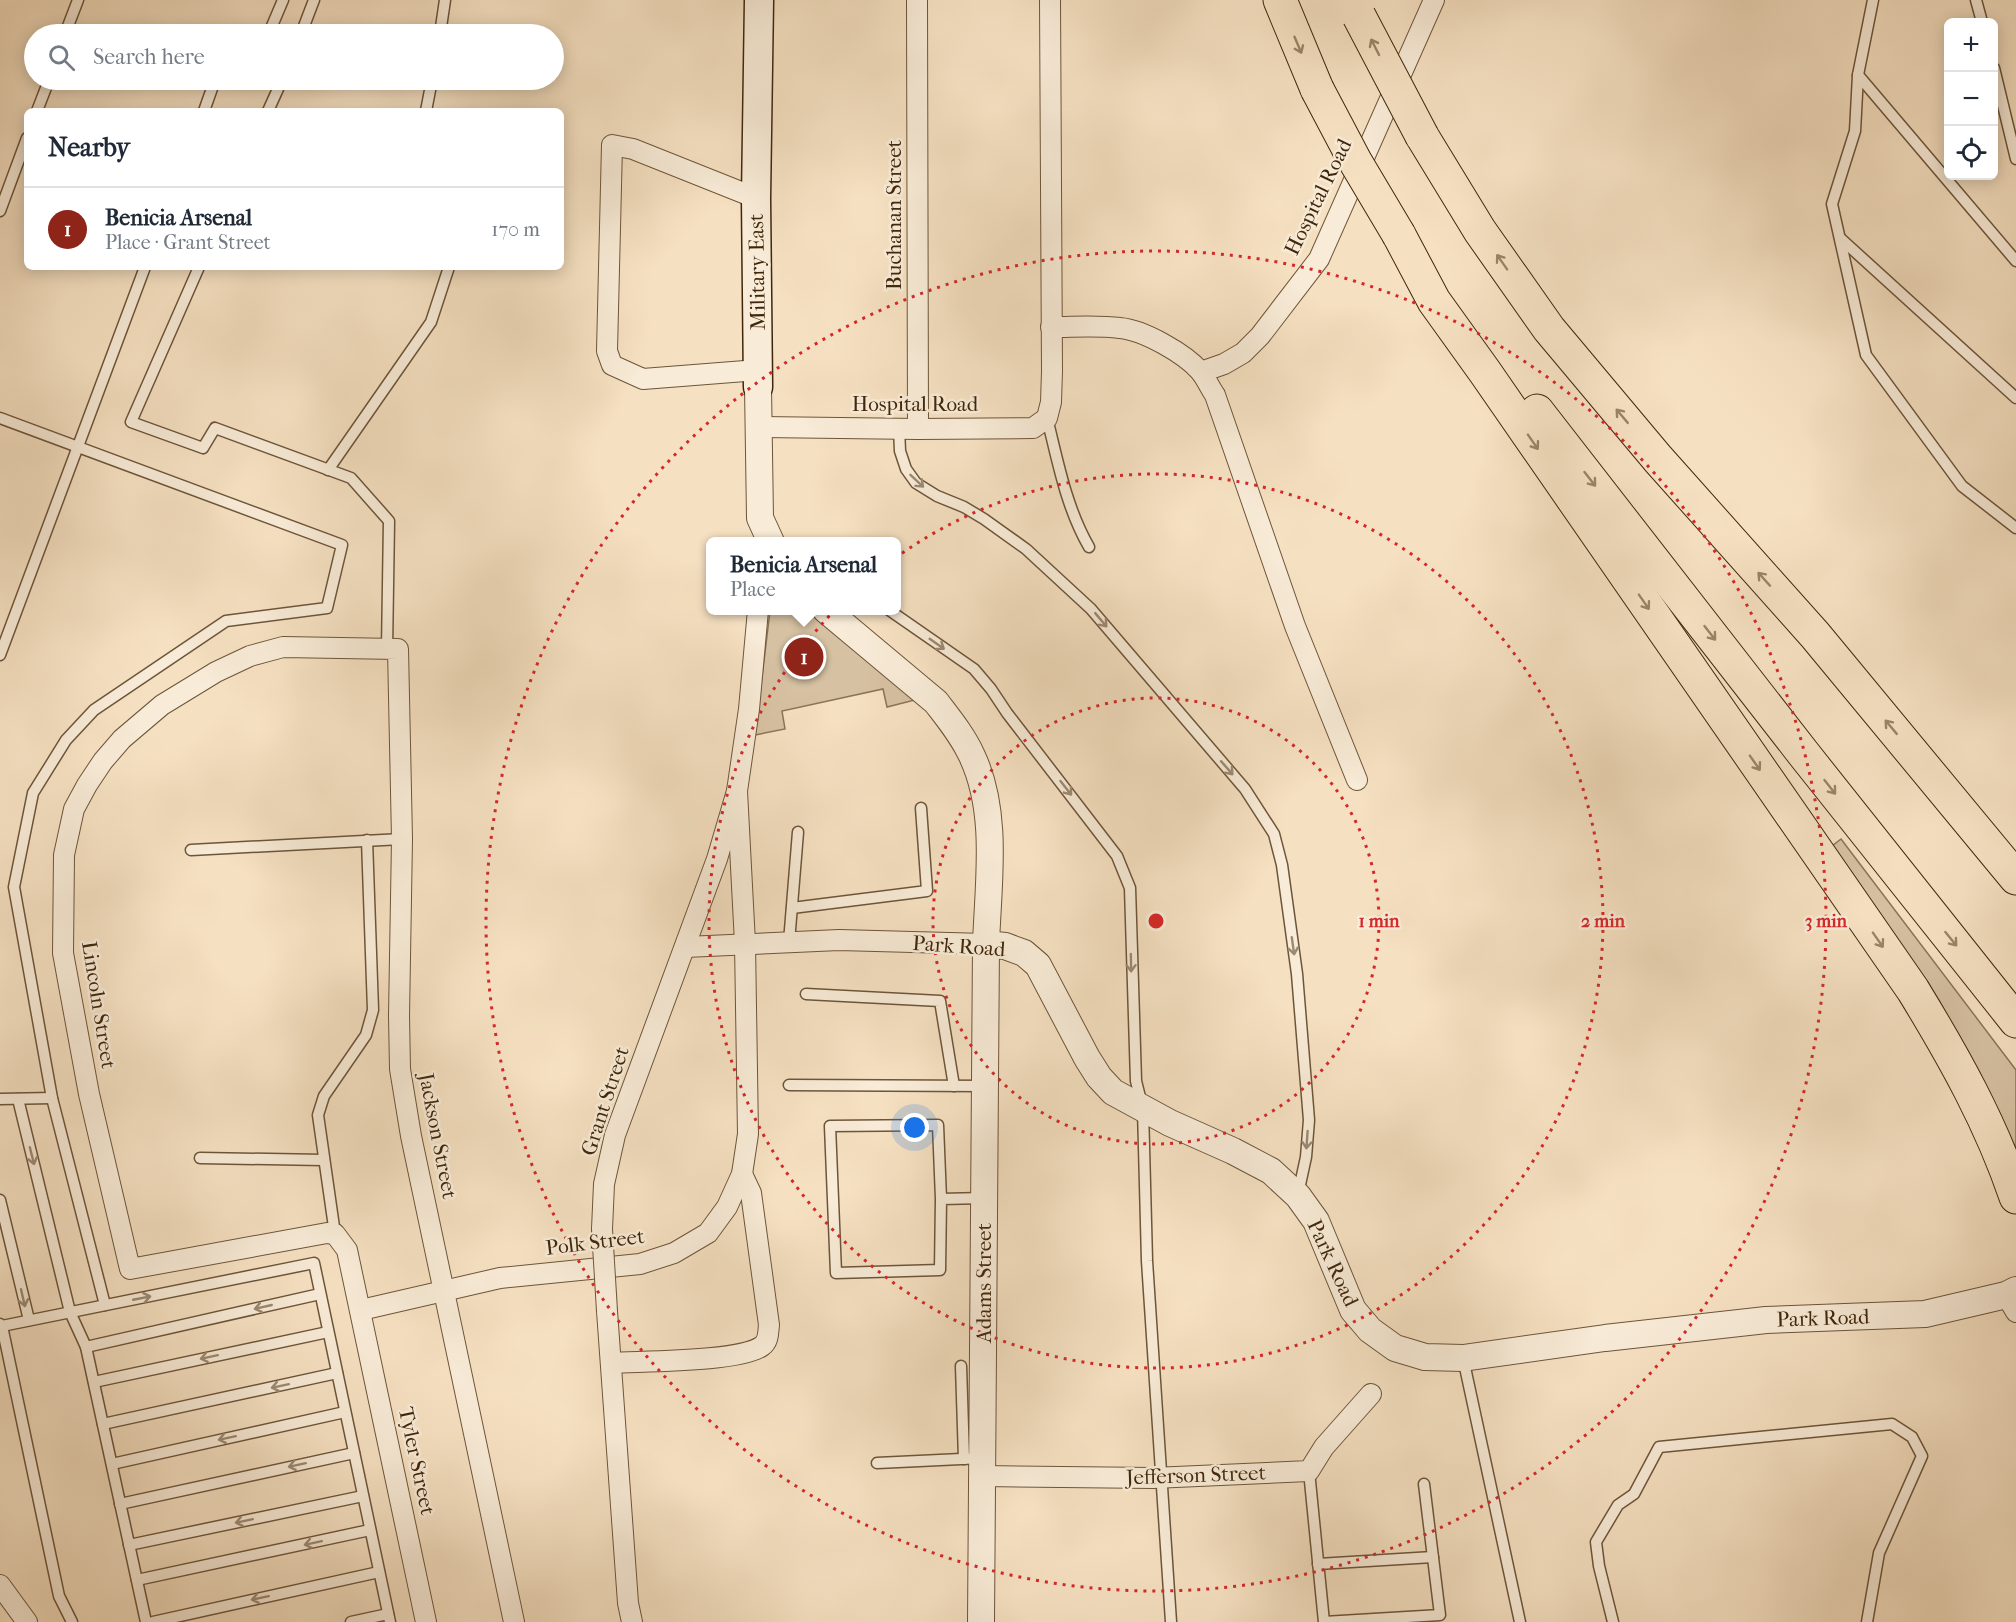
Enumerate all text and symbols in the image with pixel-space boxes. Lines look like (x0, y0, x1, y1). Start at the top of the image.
map controls (1944, 18, 1998, 180)
button: + (1944, 18, 1998, 72)
search box (24, 24, 564, 90)
one-way arrow (1293, 35, 1304, 53)
one-way arrow (1369, 38, 1380, 56)
icon: search (45, 41, 78, 74)
text: Search here (93, 44, 205, 70)
button: − (1944, 72, 1998, 126)
button: locate (1944, 126, 1998, 180)
text: Nearby (48, 132, 130, 163)
street label: Hospital Road (1280, 134, 1357, 259)
street label: Buchanan Street (882, 139, 906, 290)
text: Benicia Arsenal (105, 205, 252, 231)
street label: Military East (744, 213, 770, 331)
text: 1 (64, 218, 71, 241)
text: 170 m (491, 218, 540, 241)
text: Place · Grant Street (105, 231, 271, 254)
one-way arrow (1496, 255, 1508, 271)
street label: Hospital Road (852, 392, 979, 416)
one-way arrow (1615, 409, 1629, 424)
one-way arrow (1527, 433, 1539, 450)
one-way arrow (1584, 471, 1596, 487)
one-way arrow (910, 474, 925, 488)
popup (706, 537, 901, 615)
text: Benicia Arsenal (730, 552, 877, 578)
one-way arrow (1757, 571, 1771, 586)
text: Place (730, 578, 776, 601)
one-way arrow (1638, 594, 1650, 610)
one-way arrow (1094, 612, 1107, 628)
one-way arrow (1703, 625, 1716, 641)
pin: 1 (784, 634, 824, 680)
one-way arrow (929, 638, 945, 650)
one-way arrow (1884, 720, 1898, 735)
one-way arrow (1749, 754, 1761, 770)
one-way arrow (1220, 760, 1234, 775)
one-way arrow (1823, 779, 1836, 795)
one-way arrow (1059, 780, 1072, 796)
centre of rings (1146, 911, 1166, 931)
text: 1 min (1358, 911, 1400, 932)
text: 2 min (1581, 911, 1625, 932)
text: 3 min (1805, 911, 1848, 932)
street label: Park Road (912, 931, 1007, 961)
one-way arrow (1872, 931, 1884, 948)
one-way arrow (1945, 931, 1958, 947)
one-way arrow (1287, 936, 1298, 955)
street label: Lincoln Street (77, 940, 121, 1071)
one-way arrow (1126, 953, 1137, 973)
street label: Grant Street (576, 1043, 634, 1158)
street label: Jackson Street (414, 1069, 462, 1201)
your location (900, 1113, 929, 1142)
one-way arrow (1302, 1130, 1313, 1150)
one-way arrow (26, 1146, 38, 1165)
street label: Park Road (1302, 1216, 1364, 1311)
street label: Adams Street (972, 1223, 996, 1344)
street label: Polk Street (544, 1224, 646, 1260)
one-way arrow (18, 1288, 30, 1307)
one-way arrow (132, 1291, 151, 1303)
one-way arrow (254, 1301, 273, 1313)
street label: Park Road (1776, 1304, 1870, 1332)
one-way arrow (200, 1352, 219, 1364)
one-way arrow (271, 1380, 290, 1392)
street label: Tyler Street (394, 1405, 440, 1518)
one-way arrow (217, 1433, 236, 1445)
one-way arrow (287, 1460, 306, 1472)
street label: Jefferson Street (1124, 1461, 1267, 1490)
one-way arrow (235, 1516, 254, 1527)
one-way arrow (304, 1537, 323, 1549)
one-way arrow (251, 1593, 270, 1605)

